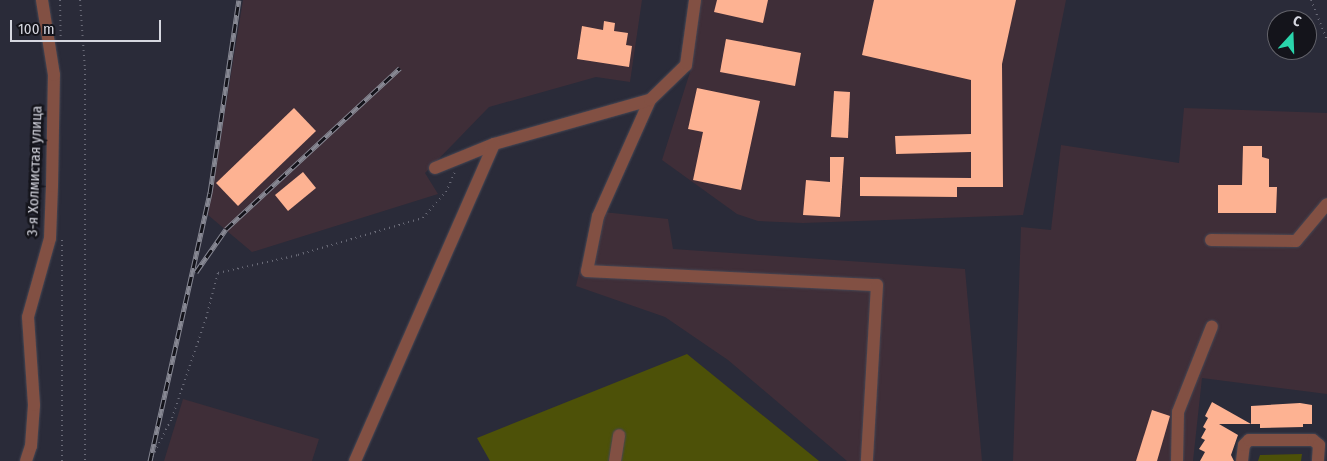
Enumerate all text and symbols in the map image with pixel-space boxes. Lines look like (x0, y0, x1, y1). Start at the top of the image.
scale bar (12, 10, 164, 42)
north arrow (1267, 10, 1317, 60)
text: С (1291, 12, 1303, 31)
text: 100 m (18, 20, 55, 38)
street label: 3-я Холмистая улица (24, 105, 46, 237)

